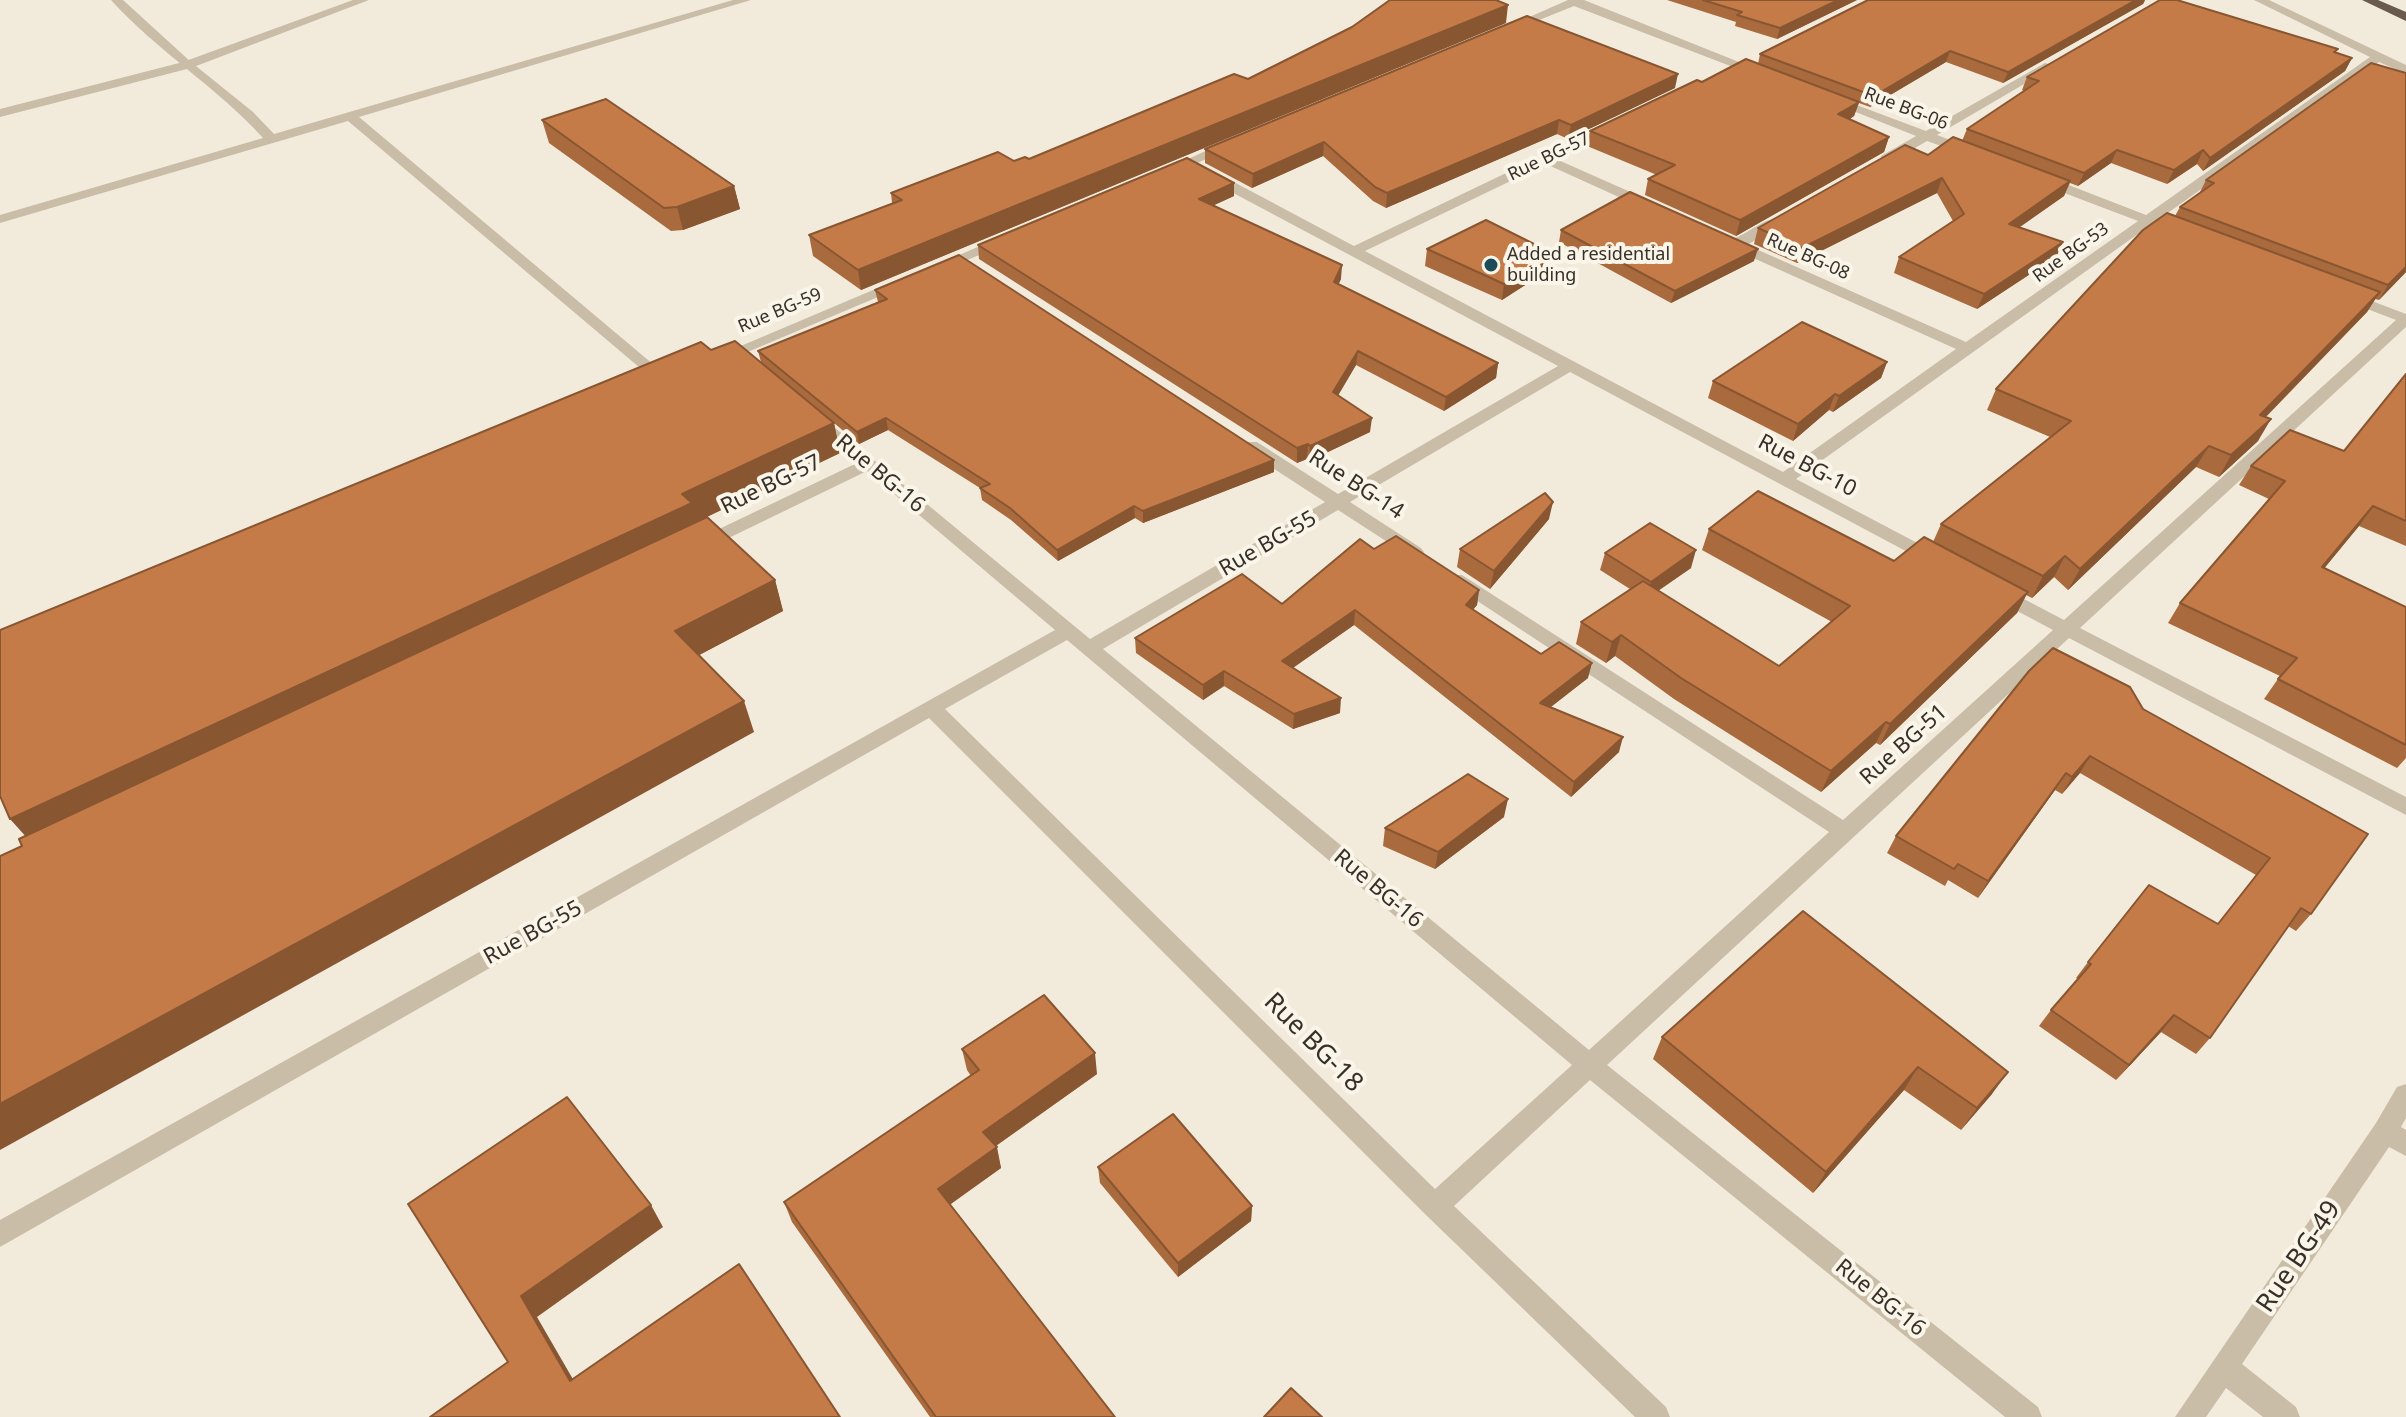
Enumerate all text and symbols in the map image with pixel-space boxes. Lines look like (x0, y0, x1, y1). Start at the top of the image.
street label: Rue BG-06 (1861, 83, 1951, 135)
street label: Rue BG-57 (1505, 128, 1593, 186)
street label: Rue BG-53 (2029, 218, 2113, 288)
street label: Rue BG-08 (1763, 229, 1853, 285)
place label: Added a residential building (1507, 244, 1670, 286)
marker: Added a residential building (1482, 256, 1500, 274)
street label: Rue BG-59 (735, 284, 825, 338)
street label: Rue BG-16 (830, 429, 930, 519)
street label: Rue BG-10 (1753, 429, 1861, 503)
street label: Rue BG-14 (1304, 445, 1408, 525)
street label: Rue BG-57 (717, 449, 825, 521)
street label: Rue BG-55 (1215, 506, 1321, 582)
street label: Rue BG-51 (1855, 699, 1953, 791)
street label: Rue BG-16 (1328, 844, 1428, 934)
street label: Rue BG-55 (479, 895, 587, 971)
street label: Rue BG-18 (1257, 987, 1369, 1099)
street label: Rue BG-49 (2250, 1195, 2348, 1319)
street label: Rue BG-16 (1830, 1254, 1930, 1342)

